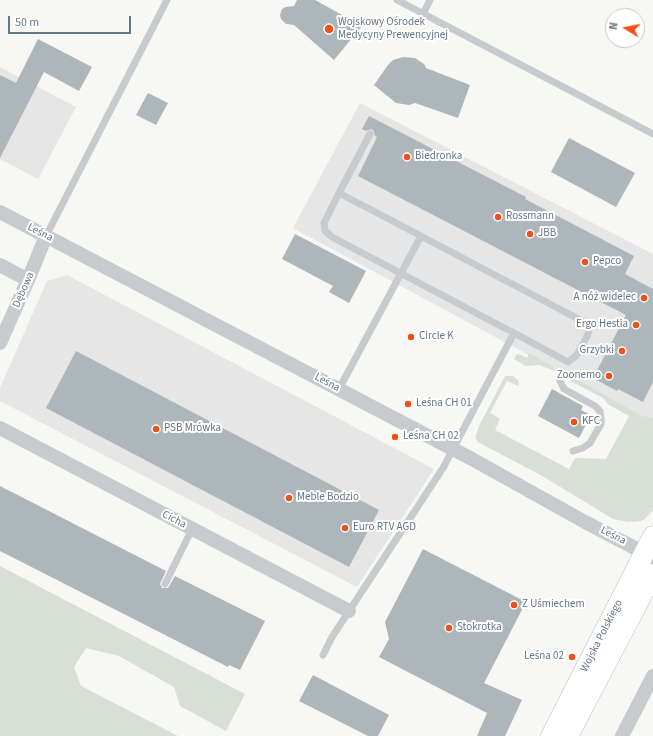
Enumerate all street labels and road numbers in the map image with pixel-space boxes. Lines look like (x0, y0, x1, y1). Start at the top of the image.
street label: Leśna (25, 221, 55, 245)
street label: Dębowa (10, 270, 38, 310)
street label: Leśna (312, 371, 342, 395)
street label: Cicha (160, 508, 188, 532)
street label: Leśna (598, 524, 628, 548)
street label: Wojska Polskiego (578, 598, 626, 674)

